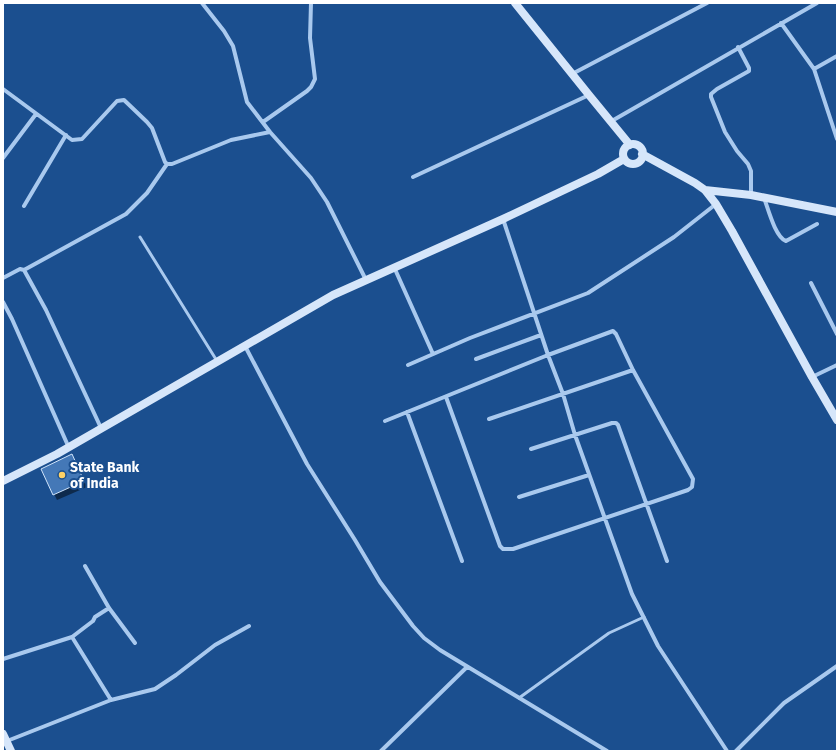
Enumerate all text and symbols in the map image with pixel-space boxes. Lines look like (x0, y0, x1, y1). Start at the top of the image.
place label: State Bank of India (70, 459, 140, 492)
marker: State Bank of India (57, 470, 67, 480)

